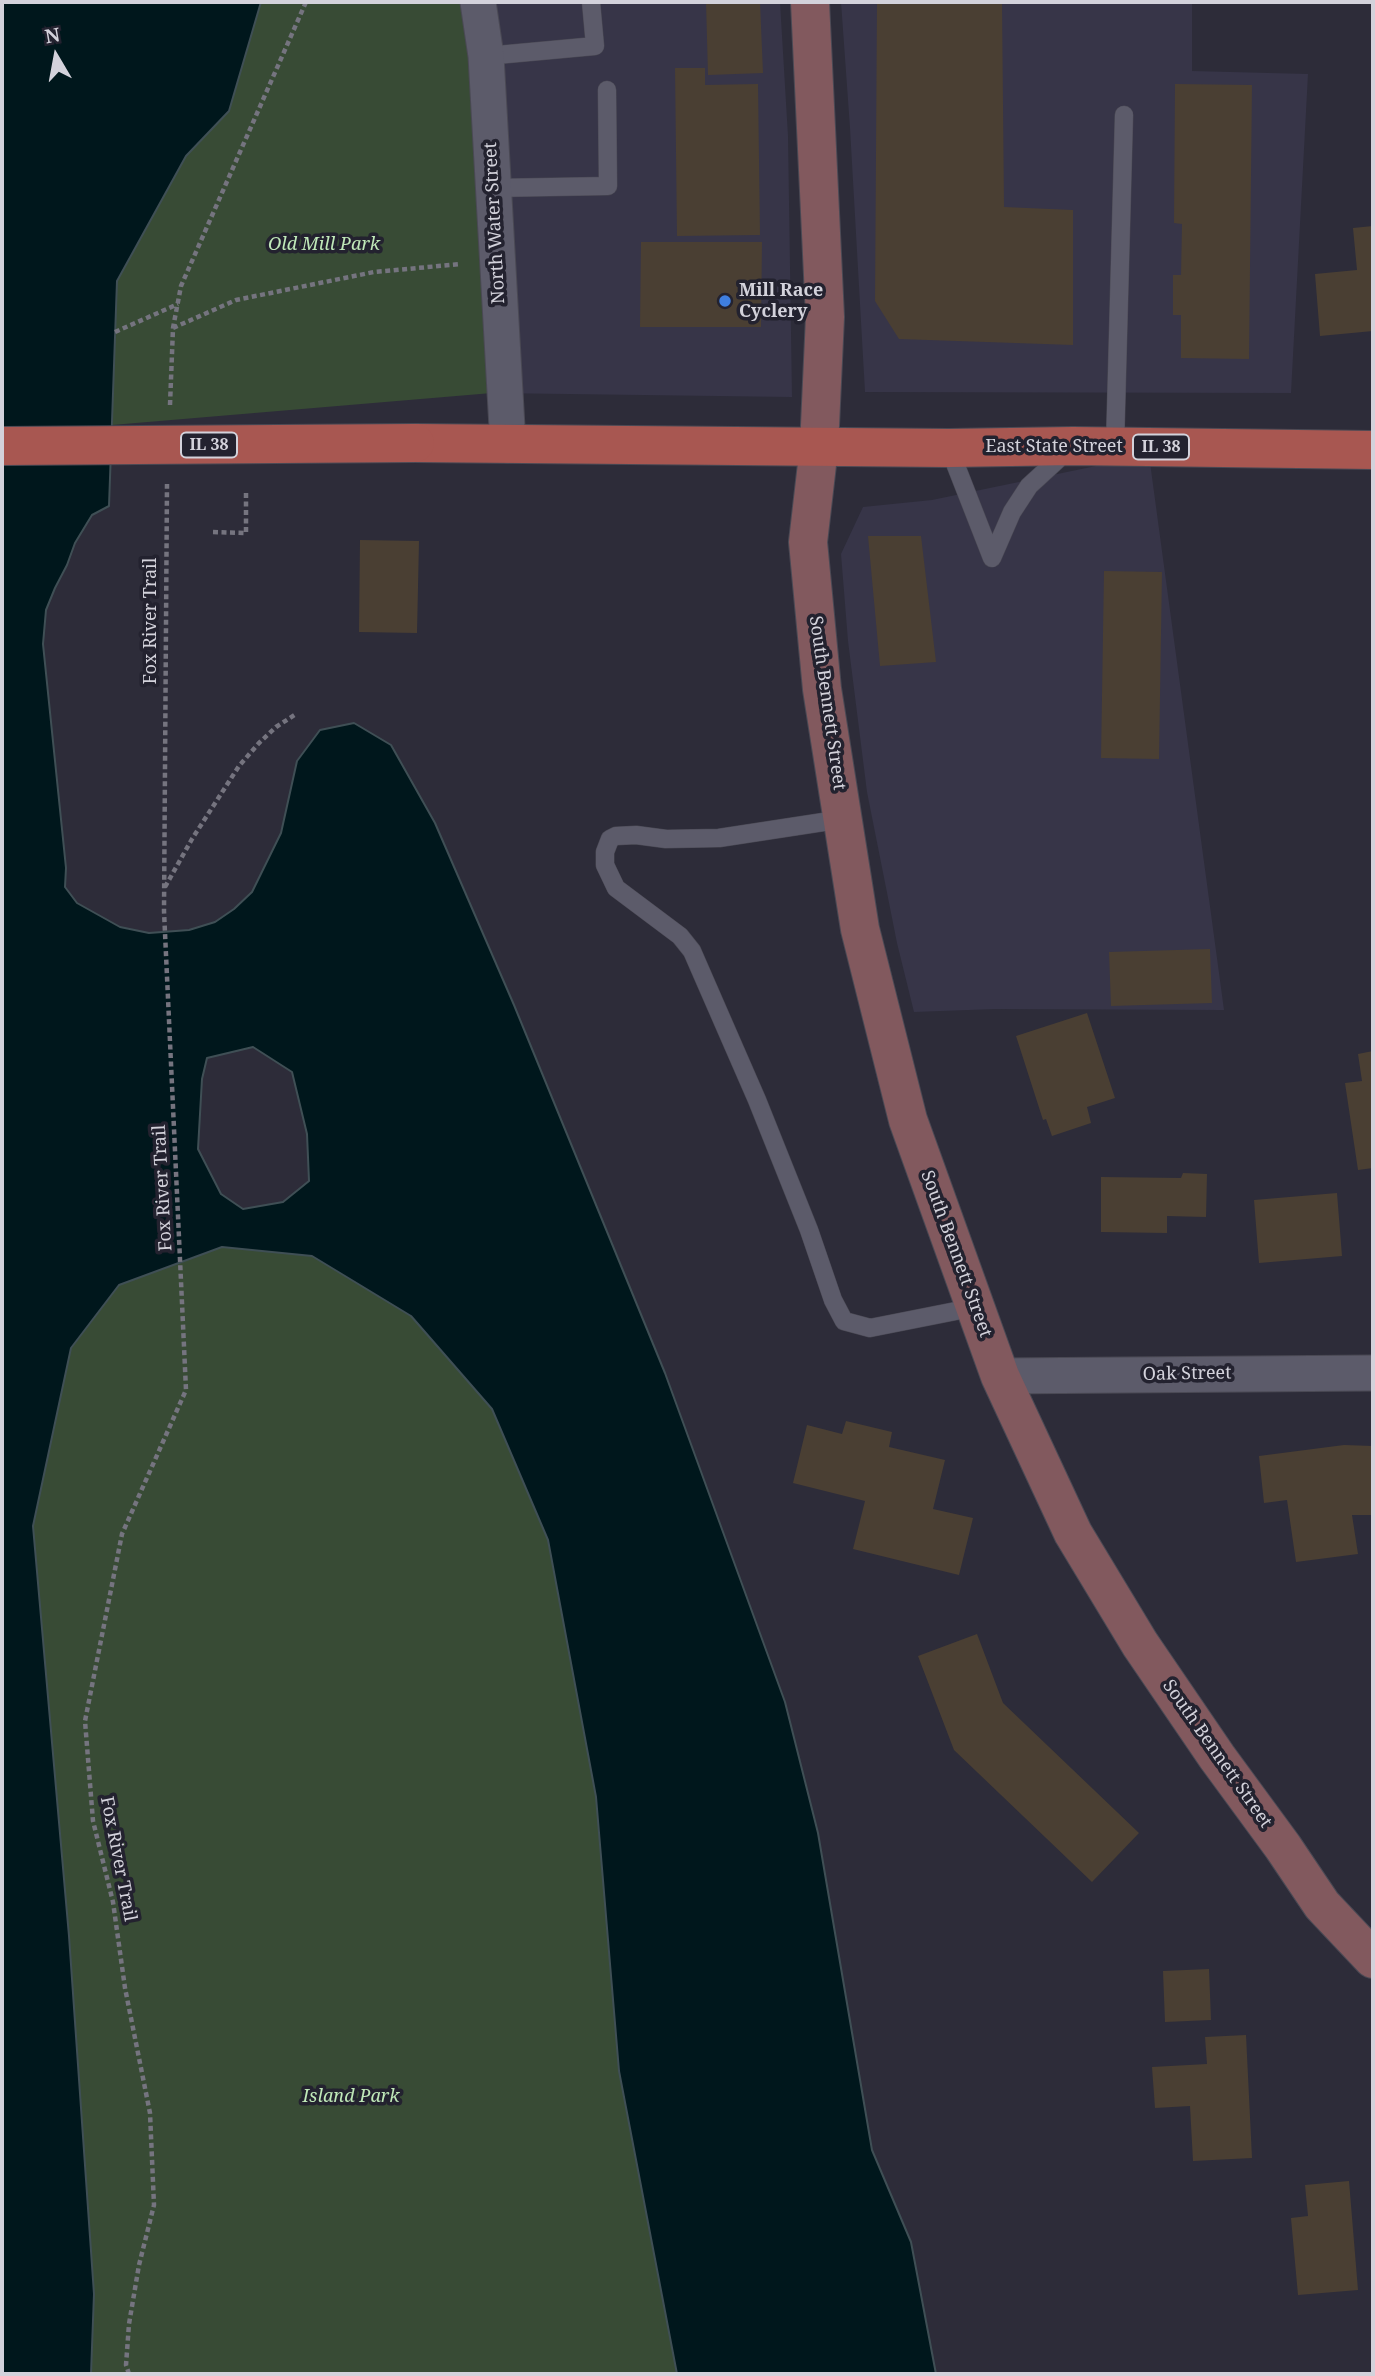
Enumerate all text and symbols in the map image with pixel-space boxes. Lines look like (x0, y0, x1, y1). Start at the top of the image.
north arrow (21, 21, 91, 91)
text: N (43, 21, 62, 49)
street label: North Water Street (480, 142, 510, 304)
park label: Old Mill Park (268, 234, 380, 256)
place label: Mill Race Cyclery (739, 280, 823, 322)
marker: Mill Race Cyclery (717, 293, 733, 309)
road number: IL 38 (181, 432, 237, 458)
road number: IL 38 (1133, 434, 1189, 460)
street label: East State Street (985, 436, 1123, 458)
street label: Fox River Trail (140, 558, 162, 684)
street label: South Bennett Street (804, 614, 850, 792)
street label: Fox River Trail (149, 1124, 177, 1252)
street label: South Bennett Street (916, 1168, 996, 1340)
street label: Oak Street (1142, 1362, 1232, 1386)
street label: South Bennett Street (1158, 1676, 1276, 1832)
street label: Fox River Trail (95, 1795, 141, 1923)
park label: Island Park (303, 2086, 399, 2108)

